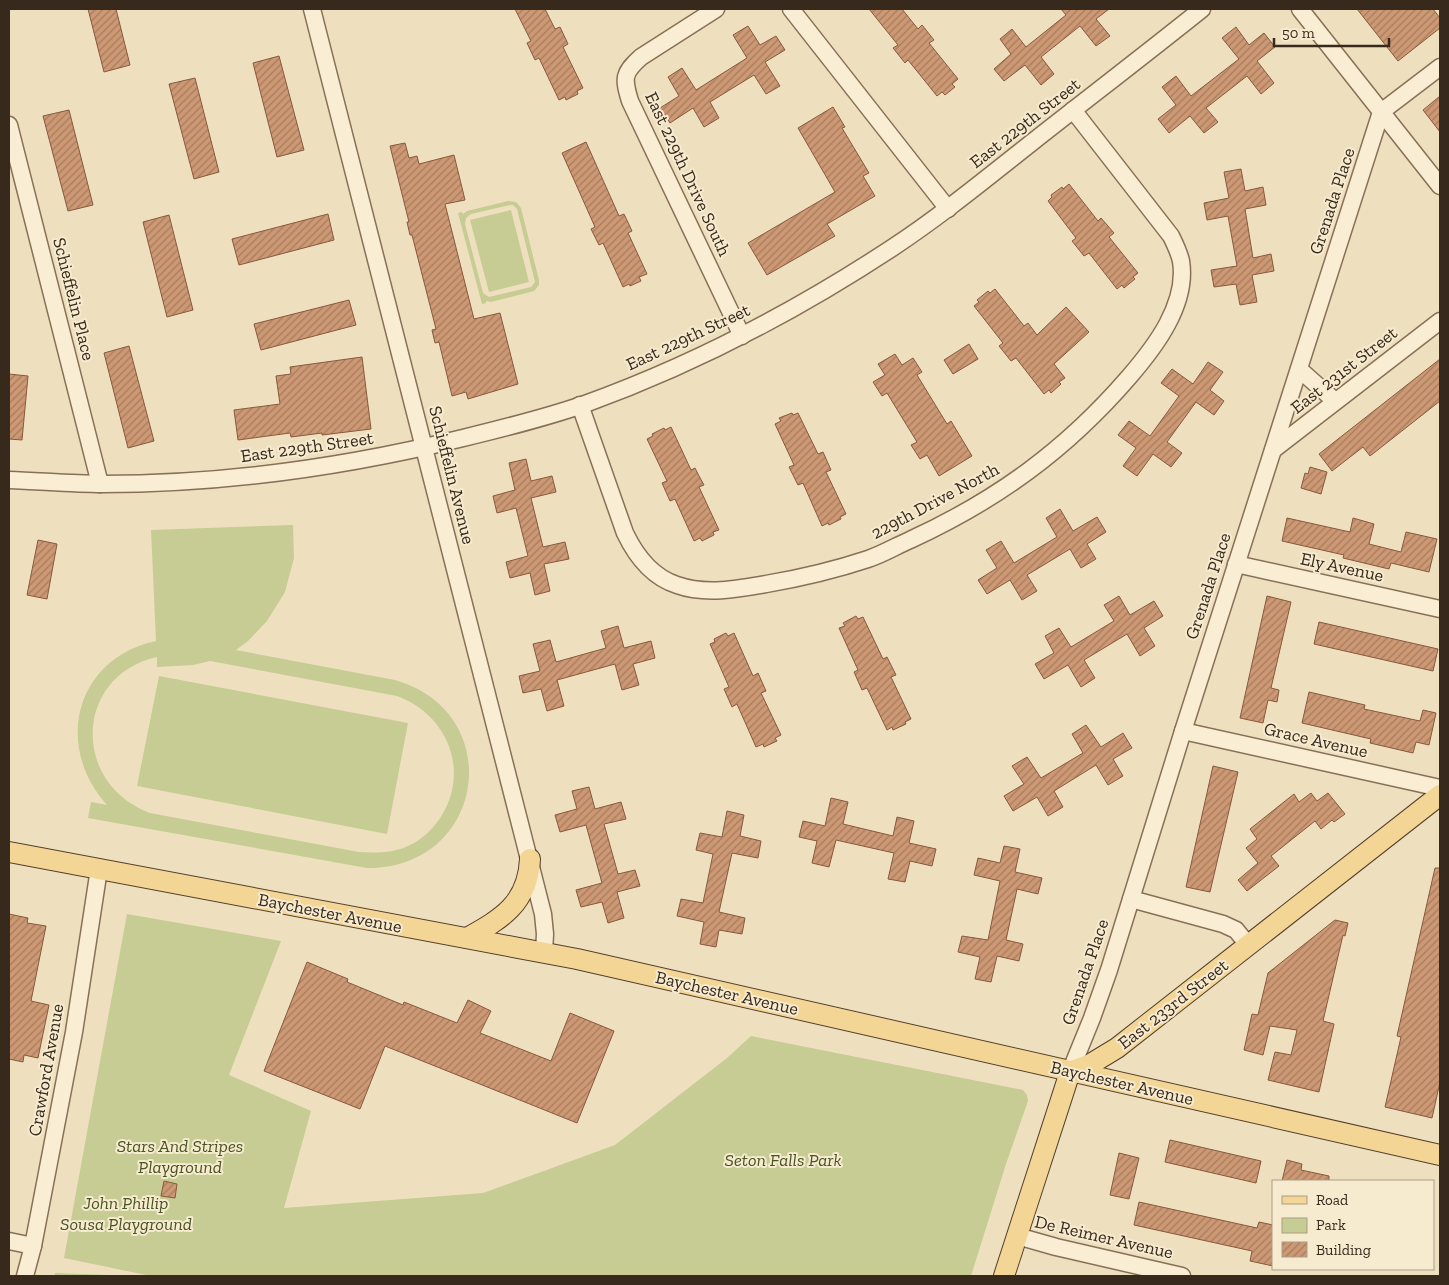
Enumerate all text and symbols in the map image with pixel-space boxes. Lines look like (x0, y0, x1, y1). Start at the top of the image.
scale bar (1274, 15, 1389, 47)
text: 50 m (1282, 24, 1315, 42)
street label: East 229th Street (965, 73, 1085, 173)
street label: East 229th Drive South (640, 88, 736, 260)
street label: Grenada Place (1304, 145, 1360, 257)
street label: Schieffelin Place (48, 235, 100, 363)
street label: East 229th Street (623, 299, 754, 375)
street label: East 231st Street (1286, 321, 1402, 418)
street label: Schieffelin Avenue (424, 404, 480, 546)
street label: East 229th Street (239, 427, 375, 467)
street label: 229th Drive North (867, 458, 1003, 544)
street label: Grenada Place (1180, 530, 1236, 642)
street label: Ely Avenue (1298, 547, 1386, 587)
street label: Grace Avenue (1262, 717, 1370, 763)
street label: Baychester Avenue (256, 888, 404, 938)
street label: Grenada Place (1057, 916, 1113, 1028)
street label: East 233rd Street (1114, 954, 1233, 1054)
street label: Baychester Avenue (653, 966, 801, 1020)
street label: Crawford Avenue (24, 1002, 68, 1138)
street label: Baychester Avenue (1048, 1056, 1196, 1110)
park label: Stars And Stripes Playground (117, 1135, 243, 1178)
park label: Seton Falls Park (724, 1149, 842, 1171)
legend (1272, 1180, 1434, 1270)
text: Road (1316, 1191, 1349, 1209)
park label: John Phillip Sousa Playground (60, 1192, 192, 1235)
street label: De Reimer Avenue (1033, 1210, 1175, 1264)
text: Park (1316, 1216, 1346, 1234)
text: Building (1316, 1241, 1371, 1259)

